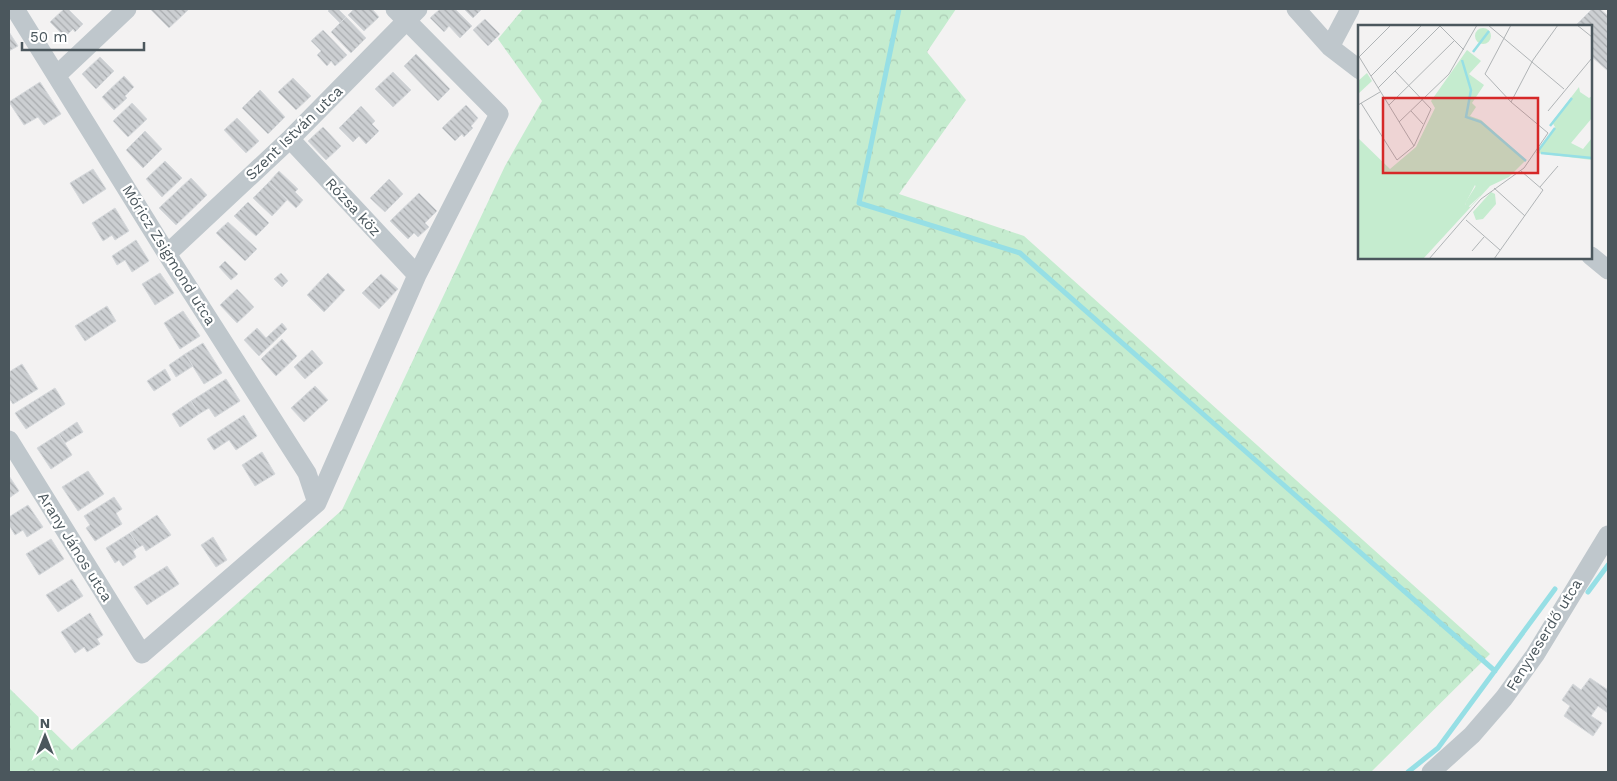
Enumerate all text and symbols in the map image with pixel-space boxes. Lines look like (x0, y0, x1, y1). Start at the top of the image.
scale bar (22, 20, 145, 52)
inset map (1358, 25, 1592, 259)
text: 50 m (30, 28, 67, 46)
street label: Szent István utca (242, 82, 347, 184)
street label: Rózsa köz (322, 174, 384, 240)
street label: Móricz Zsigmond utca (118, 181, 220, 329)
street label: Arany János utca (34, 489, 116, 606)
street label: Fenyveserdő utca (1502, 575, 1586, 694)
north arrow (20, 711, 70, 761)
text: N (40, 715, 50, 731)

